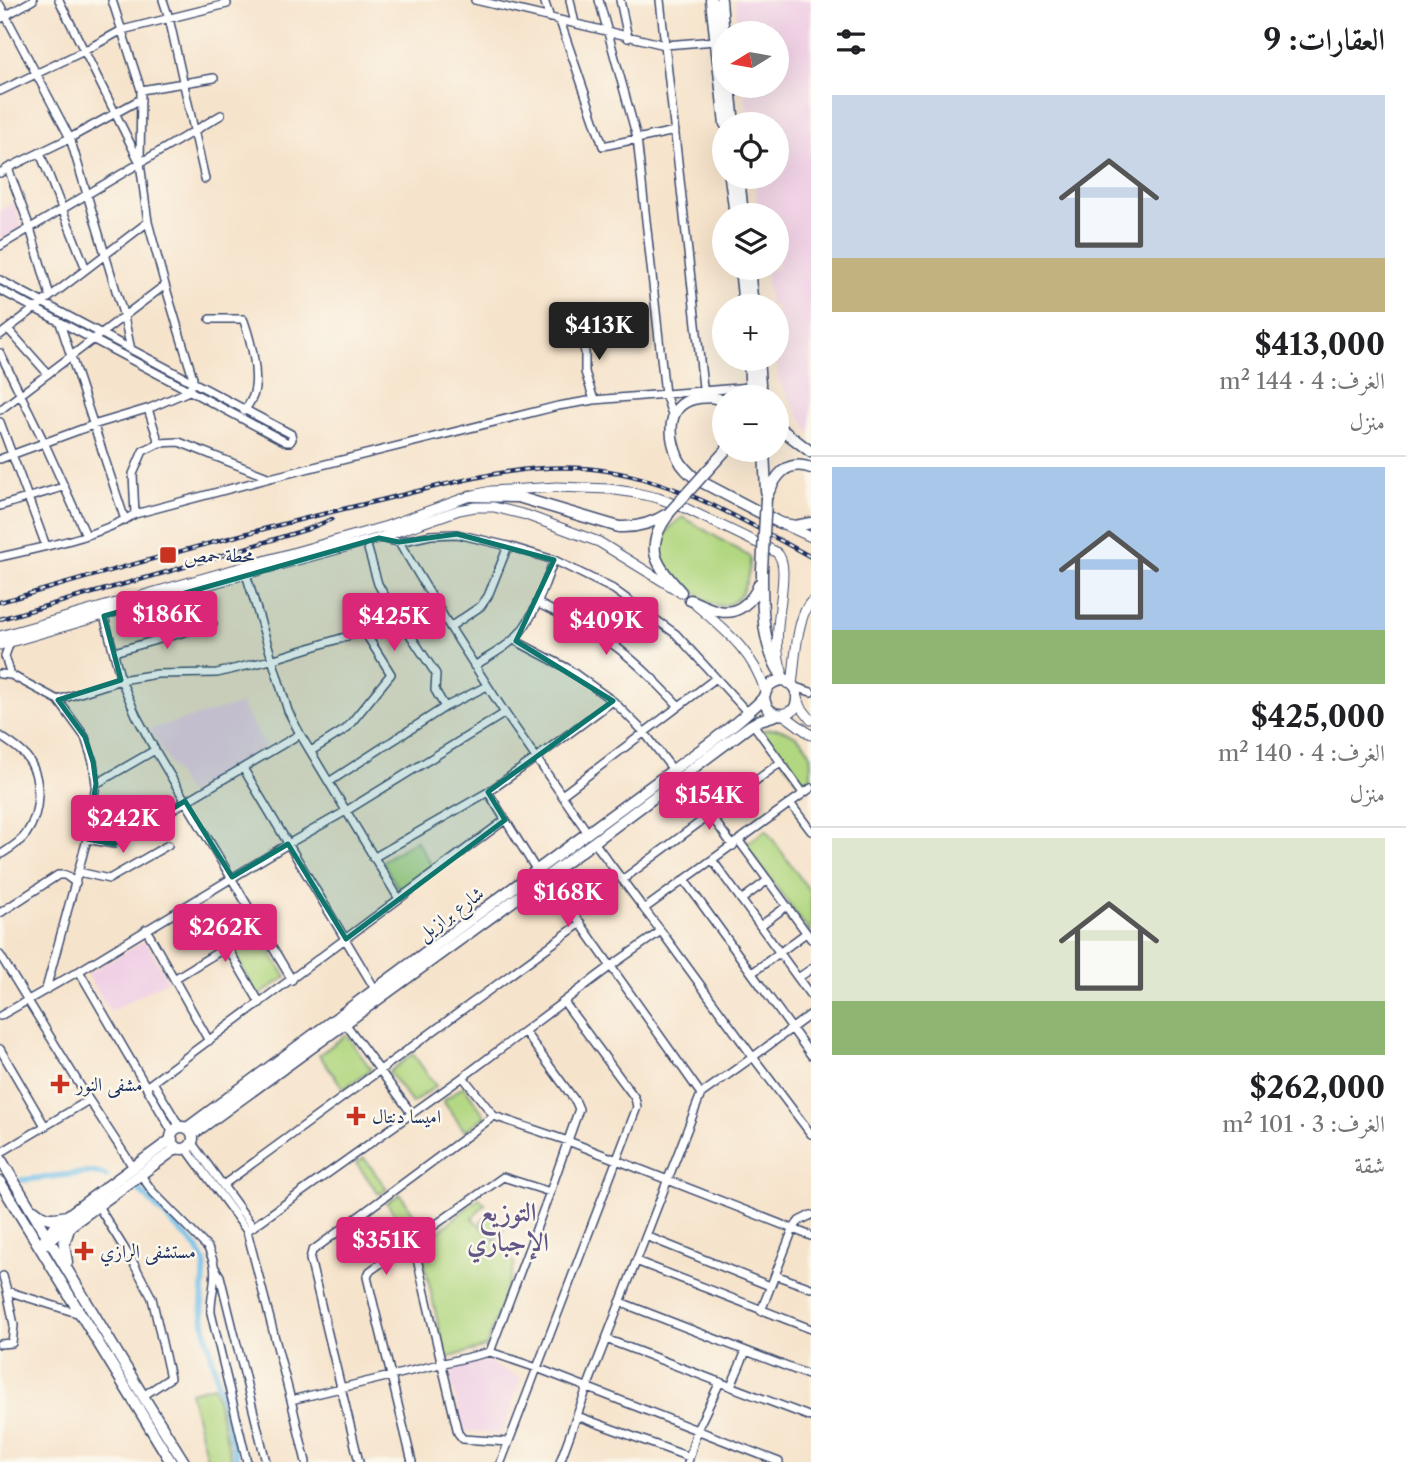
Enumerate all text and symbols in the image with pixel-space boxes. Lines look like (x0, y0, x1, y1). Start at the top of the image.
north arrow (712, 21, 789, 98)
map controls (712, 21, 789, 462)
text: العقارات: 9 (1263, 21, 1385, 58)
icon: filters (832, 23, 870, 61)
button: locate (712, 112, 789, 189)
icon: home (1046, 140, 1172, 266)
button: layers (712, 203, 789, 280)
button: + (712, 294, 789, 371)
pin: $413K (550, 302, 648, 362)
text: $413K (565, 311, 633, 339)
text: $413,000 (1255, 326, 1385, 363)
text: الغرف: 4 · 144 m² (1219, 367, 1385, 395)
button: − (712, 385, 789, 462)
text: منزل (1350, 408, 1385, 436)
icon: home (1046, 512, 1172, 638)
place label: محطة حمص (184, 544, 255, 569)
marker: محطة حمص (158, 545, 178, 565)
pin: $186K (118, 592, 216, 651)
pin: $425K (345, 594, 443, 653)
pin: $409K (557, 598, 655, 657)
text: $186K (132, 600, 202, 628)
text: $425K (358, 602, 430, 630)
text: $409K (569, 606, 643, 634)
text: $425,000 (1251, 698, 1385, 735)
text: الغرف: 4 · 140 m² (1218, 739, 1385, 767)
pin: $154K (660, 772, 758, 832)
text: منزل (1350, 780, 1385, 808)
text: $154K (675, 781, 743, 809)
pin: $242K (74, 796, 172, 855)
text: $242K (87, 804, 159, 832)
pin: $168K (519, 870, 617, 929)
text: $168K (533, 878, 603, 906)
street label: شارع برازيل (412, 881, 491, 949)
icon: home (1046, 883, 1172, 1009)
pin: $262K (176, 904, 274, 964)
text: $262K (189, 913, 261, 941)
text: $262,000 (1250, 1069, 1385, 1106)
place label: مشفى النور (74, 1073, 143, 1098)
marker: مشفى النور (50, 1074, 70, 1094)
place label: اميسا دنتال (372, 1105, 441, 1128)
marker: اميسا دنتال (346, 1106, 366, 1126)
text: الغرف: 3 · 101 m² (1222, 1110, 1385, 1138)
text: شقة (1355, 1151, 1385, 1179)
district label: التوزيع الإجباري (467, 1196, 549, 1264)
pin: $351K (337, 1218, 435, 1277)
text: $351K (352, 1226, 420, 1254)
place label: مستشفى الرازي (100, 1240, 196, 1267)
marker: مستشفى الرازي (74, 1241, 94, 1261)

